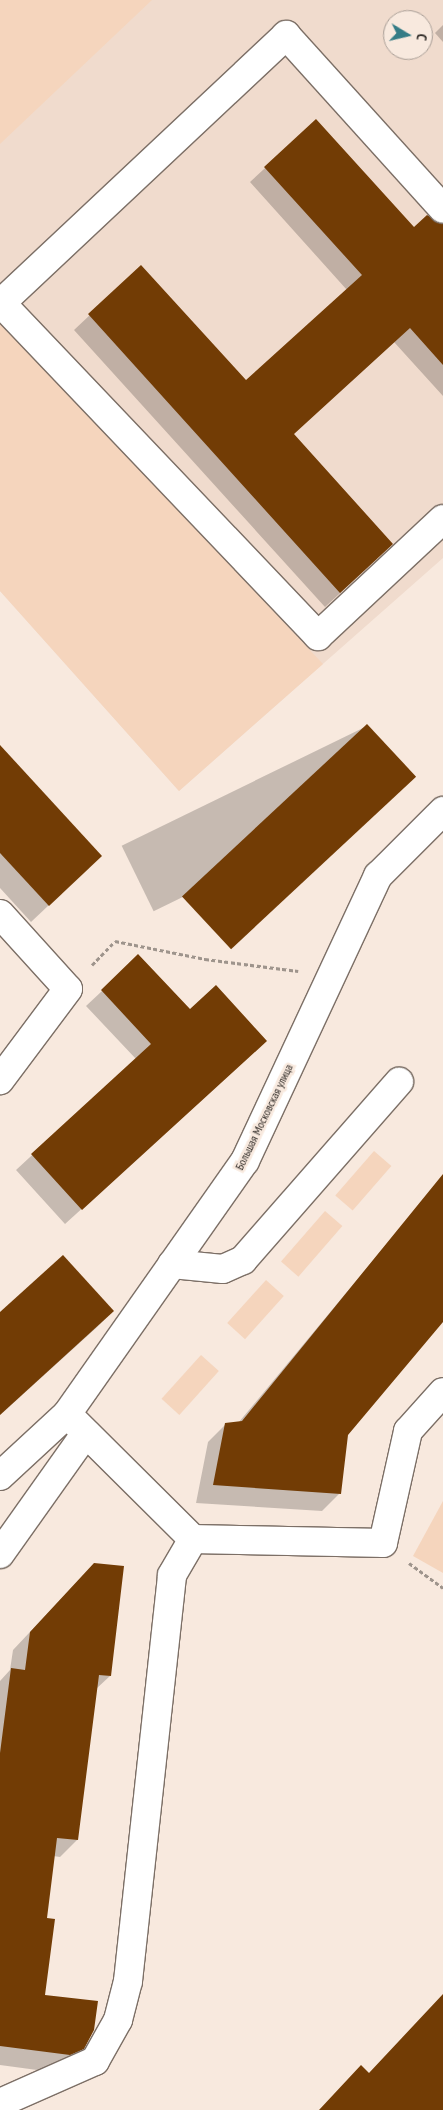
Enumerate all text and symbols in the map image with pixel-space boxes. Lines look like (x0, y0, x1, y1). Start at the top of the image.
north arrow (383, 10, 433, 60)
text: С (412, 33, 431, 42)
street label: Большая Московская улица (232, 1062, 296, 1172)

